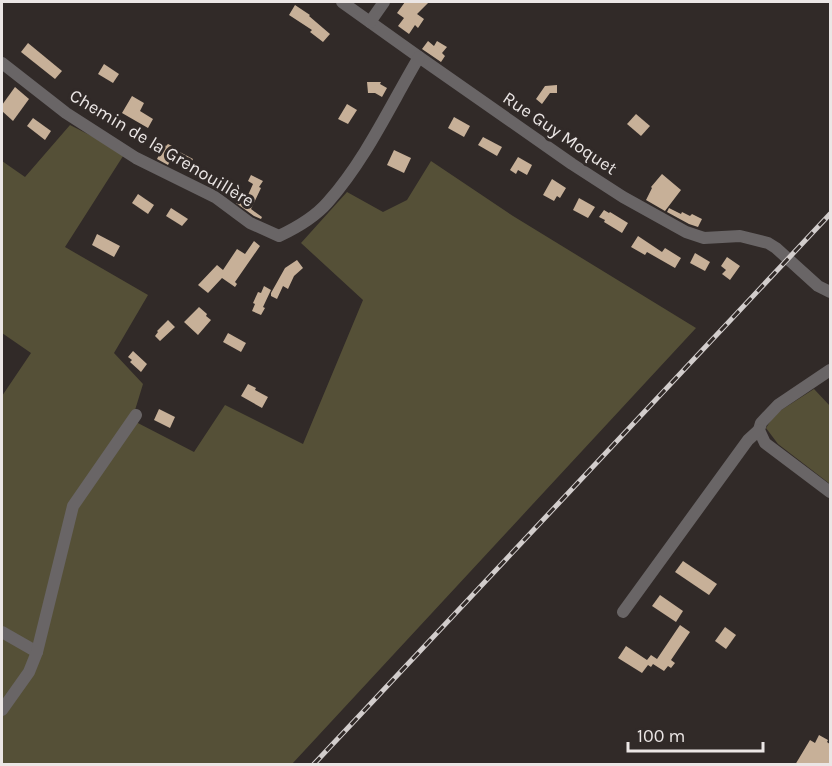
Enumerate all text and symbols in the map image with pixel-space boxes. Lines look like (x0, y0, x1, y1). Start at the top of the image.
street label: Chemin de la Grenouillère (66, 84, 258, 212)
street label: Rue Guy Moquet (499, 87, 622, 179)
scale bar (628, 715, 763, 753)
text: 100 m (637, 725, 685, 747)

